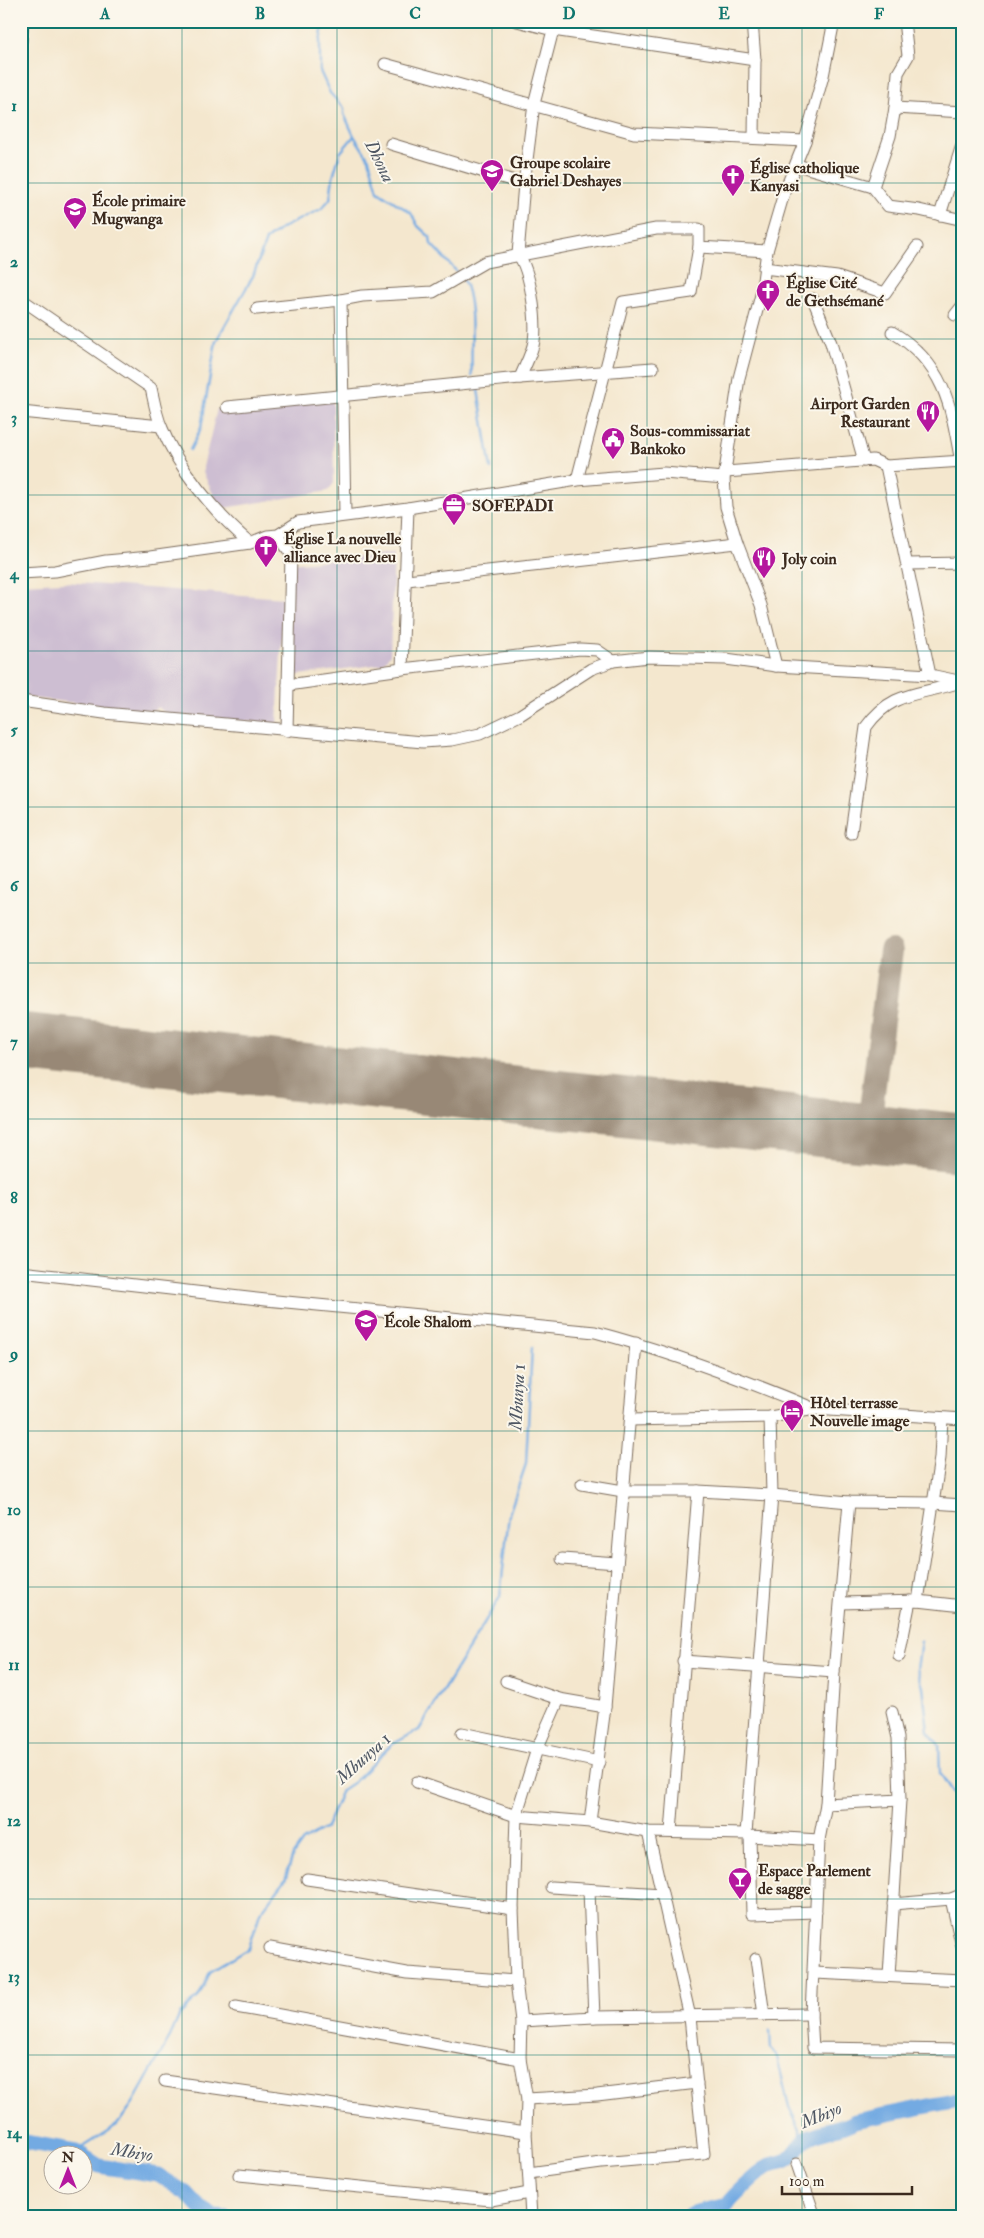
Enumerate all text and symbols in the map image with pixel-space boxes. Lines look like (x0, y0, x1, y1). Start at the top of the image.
text: A (99, 4, 111, 24)
text: B (255, 4, 265, 24)
text: C (409, 4, 421, 24)
text: D (562, 4, 576, 24)
text: E (718, 4, 730, 24)
text: F (874, 4, 884, 24)
text: 1 (11, 96, 17, 116)
water label: Dhona (359, 135, 400, 186)
place label: Groupe scolaire Gabriel Deshayes (510, 153, 622, 192)
place label: Église catholique Kanyasi (750, 157, 859, 197)
school or university icon: Groupe scolaire Gabriel Deshayes (479, 158, 505, 192)
church icon: Église catholique Kanyasi (720, 163, 746, 197)
place label: École primaire Mugwanga (91, 190, 186, 230)
school or university icon: École primaire Mugwanga (62, 196, 88, 230)
text: 2 (10, 252, 18, 272)
place label: Église Cité de Gethsémané (786, 272, 885, 311)
church icon: Église Cité de Gethsémané (755, 278, 781, 312)
place label: Airport Garden Restaurant (810, 394, 911, 432)
restaurant icon: Airport Garden Restaurant (915, 399, 941, 433)
text: 3 (11, 408, 17, 428)
place label: Sous-commissariat Bankoko (630, 421, 751, 459)
public building icon: Sous-commissariat Bankoko (600, 426, 626, 460)
office icon: SOFEPADI (441, 492, 467, 526)
place label: SOFEPADI (472, 496, 554, 516)
place label: Église La nouvelle alliance avec Dieu (284, 528, 402, 567)
church icon: Église La nouvelle alliance avec Dieu (253, 534, 279, 568)
restaurant icon: Joly coin (751, 545, 777, 579)
place label: Joly coin (781, 549, 838, 570)
text: 4 (9, 564, 20, 584)
text: 5 (10, 720, 18, 740)
text: 6 (10, 876, 20, 896)
text: 7 (10, 1032, 18, 1052)
text: 8 (10, 1188, 18, 1208)
school or university icon: École Shalom (353, 1308, 379, 1342)
place label: École Shalom (384, 1311, 472, 1332)
text: 9 (8, 1344, 18, 1364)
water label: Mbunya 1 (504, 1363, 531, 1432)
place label: Hôtel terrasse Nouvelle image (809, 1393, 910, 1432)
hotel icon: Hôtel terrasse Nouvelle image (779, 1398, 805, 1432)
text: 10 (7, 1500, 21, 1520)
text: 11 (8, 1655, 20, 1675)
water label: Mbunya 1 (330, 1727, 396, 1790)
text: 12 (7, 1811, 21, 1831)
place label: Espace Parlement de sagge (758, 1861, 872, 1900)
bar icon: Espace Parlement de sagge (727, 1866, 753, 1900)
text: 13 (8, 1967, 20, 1987)
water label: Mbiyo (796, 2097, 845, 2134)
text: 14 (7, 2123, 23, 2143)
water label: Mbiyo (108, 2138, 155, 2167)
north arrow (42, 2146, 92, 2196)
text: N (61, 2149, 75, 2166)
scale bar (782, 2163, 912, 2195)
text: 100 m (789, 2172, 825, 2191)

